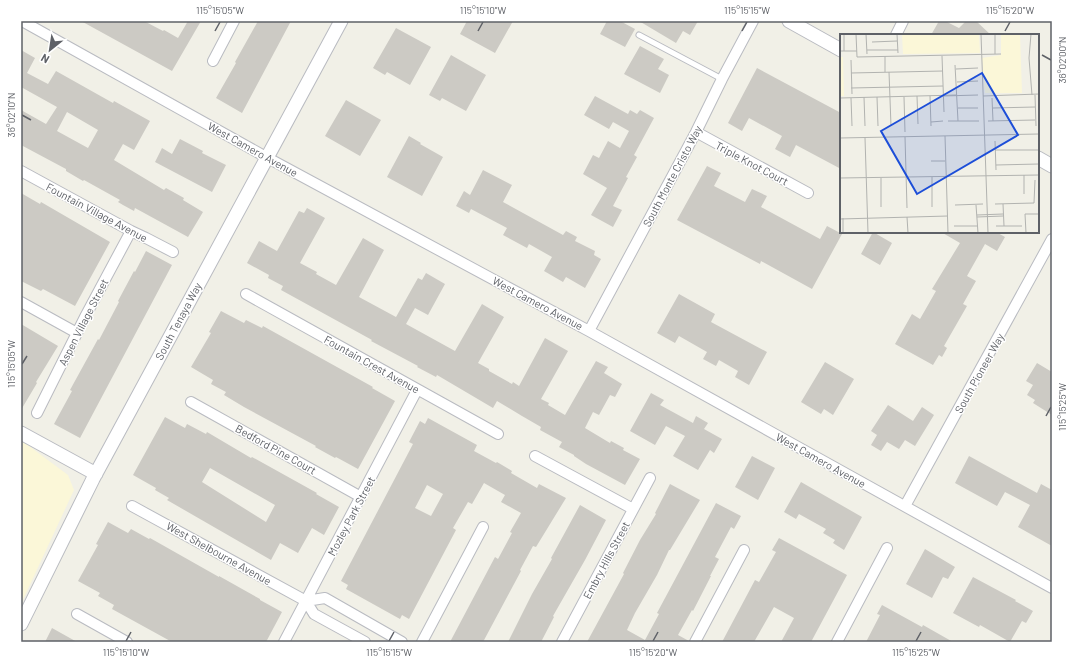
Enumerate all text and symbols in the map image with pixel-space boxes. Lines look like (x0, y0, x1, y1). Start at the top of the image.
text: 115°15'05"W (196, 4, 244, 16)
text: 115°15'10"W (460, 4, 506, 16)
text: 115°15'15"W (724, 4, 770, 16)
text: 115°15'20"W (986, 4, 1034, 16)
north arrow (30, 30, 70, 70)
inset map (840, 34, 1039, 233)
text: 36°02'00"N (1056, 36, 1068, 84)
text: N (38, 52, 51, 67)
text: 36°02'10"N (5, 93, 17, 137)
street label: West Camero Avenue (206, 119, 300, 179)
street label: South Monte Cristo Way (640, 123, 704, 229)
street label: Triple Knot Court (713, 138, 791, 188)
street label: Fountain Village Avenue (44, 180, 150, 244)
street label: West Camero Avenue (491, 274, 586, 332)
street label: Aspen Village Street (55, 276, 111, 368)
street label: South Tenaya Way (152, 280, 204, 362)
street label: South Pioneer Way (952, 331, 1006, 415)
street label: Fountain Crest Avenue (322, 332, 422, 396)
text: 115°15'05"W (5, 340, 17, 388)
text: 115°15'25"W (1056, 383, 1068, 431)
street label: Bedford Pine Court (233, 421, 319, 477)
street label: West Camero Avenue (774, 430, 868, 490)
street label: Mozley Park Street (325, 474, 377, 558)
street label: West Shelbourne Avenue (164, 519, 274, 587)
street label: Embry Hills Street (580, 519, 632, 601)
text: 115°15'10"W (103, 646, 149, 658)
text: 115°15'15"W (366, 646, 412, 658)
text: 115°15'20"W (629, 646, 677, 658)
text: 115°15'25"W (892, 646, 940, 658)

